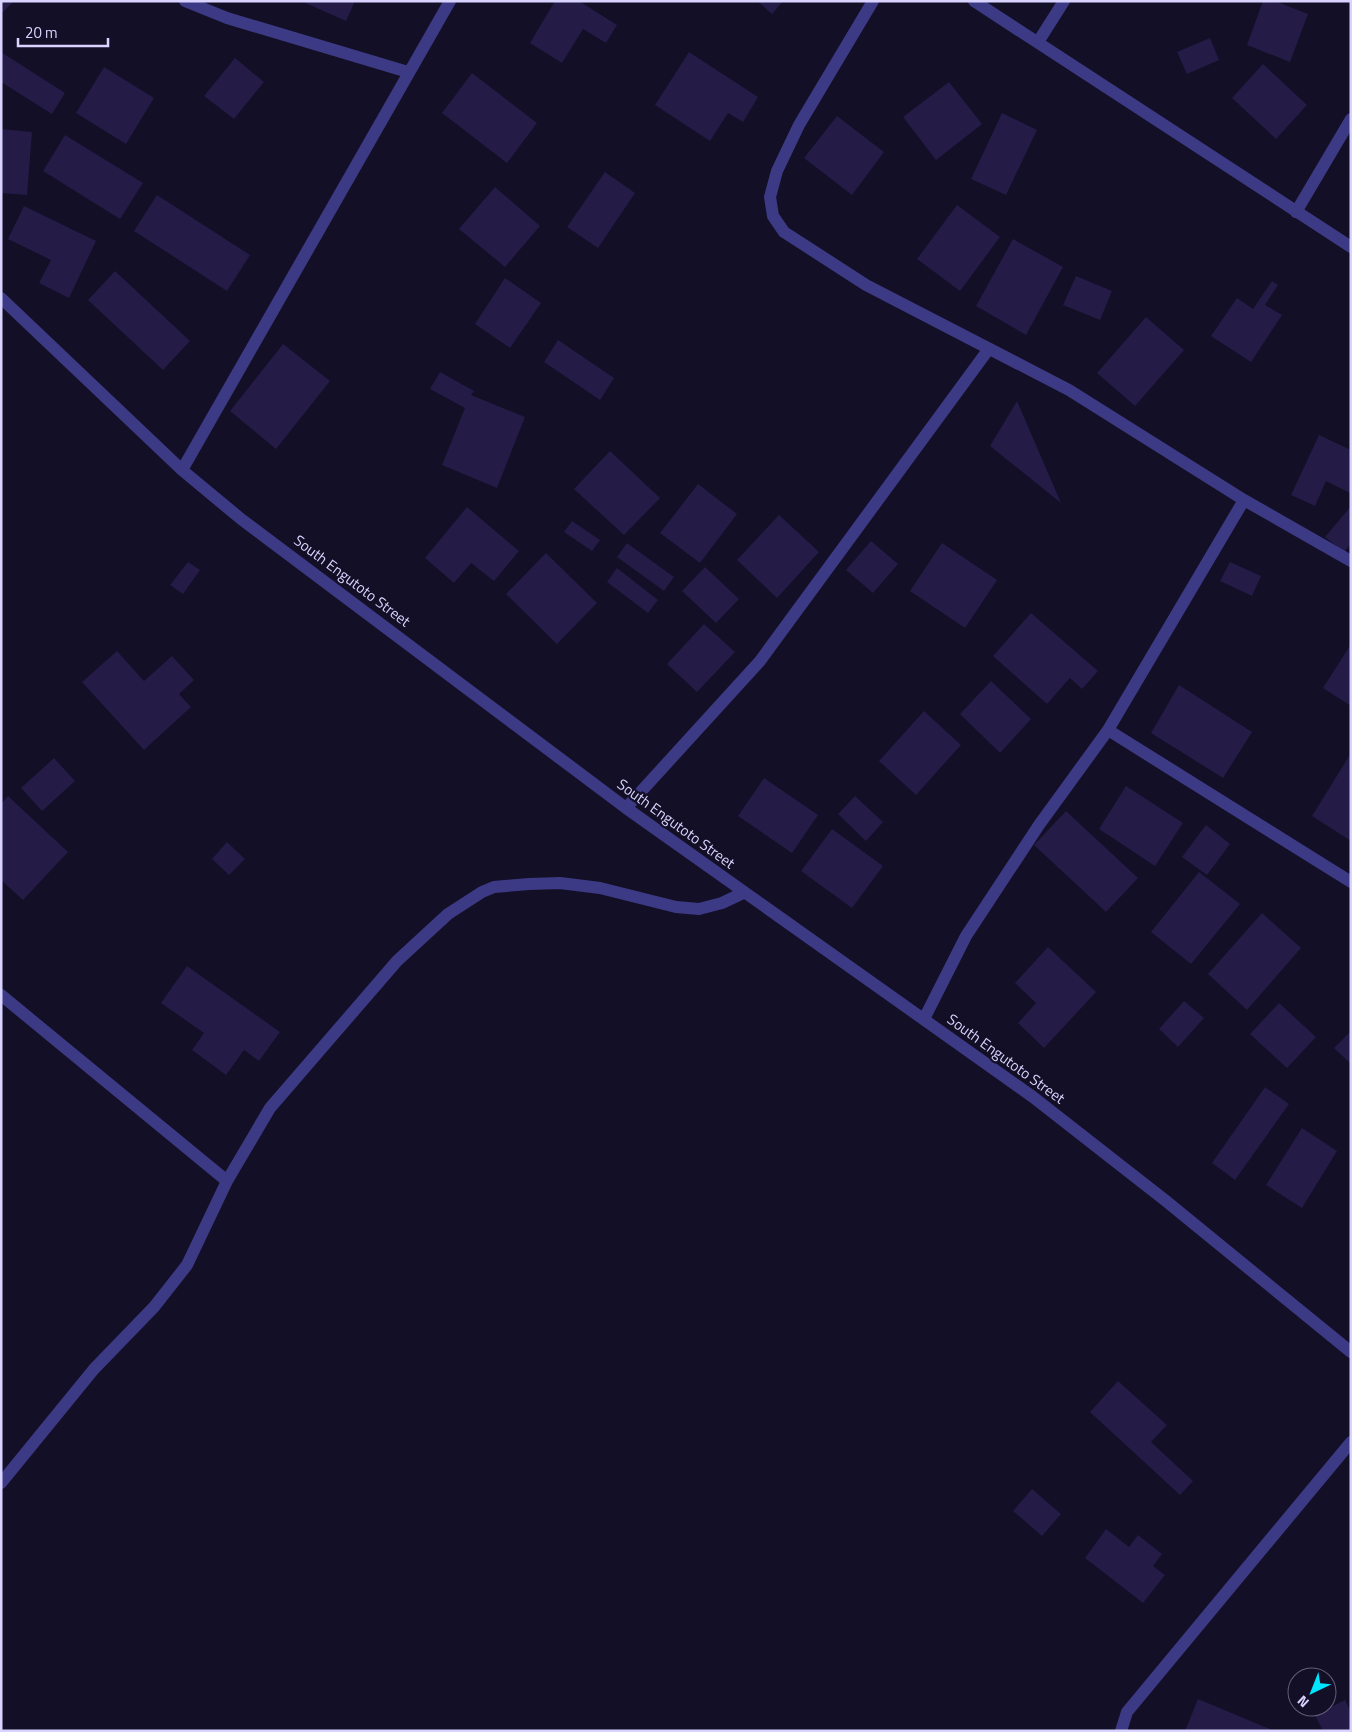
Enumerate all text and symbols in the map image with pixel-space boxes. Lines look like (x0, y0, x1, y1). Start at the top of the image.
scale bar (18, 15, 108, 47)
text: 20 m (25, 21, 58, 44)
street label: South Engutoto Street (289, 529, 416, 633)
street label: South Engutoto Street (613, 773, 741, 875)
street label: South Engutoto Street (943, 1008, 1071, 1110)
north arrow (1287, 1667, 1337, 1717)
text: N (1292, 1691, 1314, 1713)

